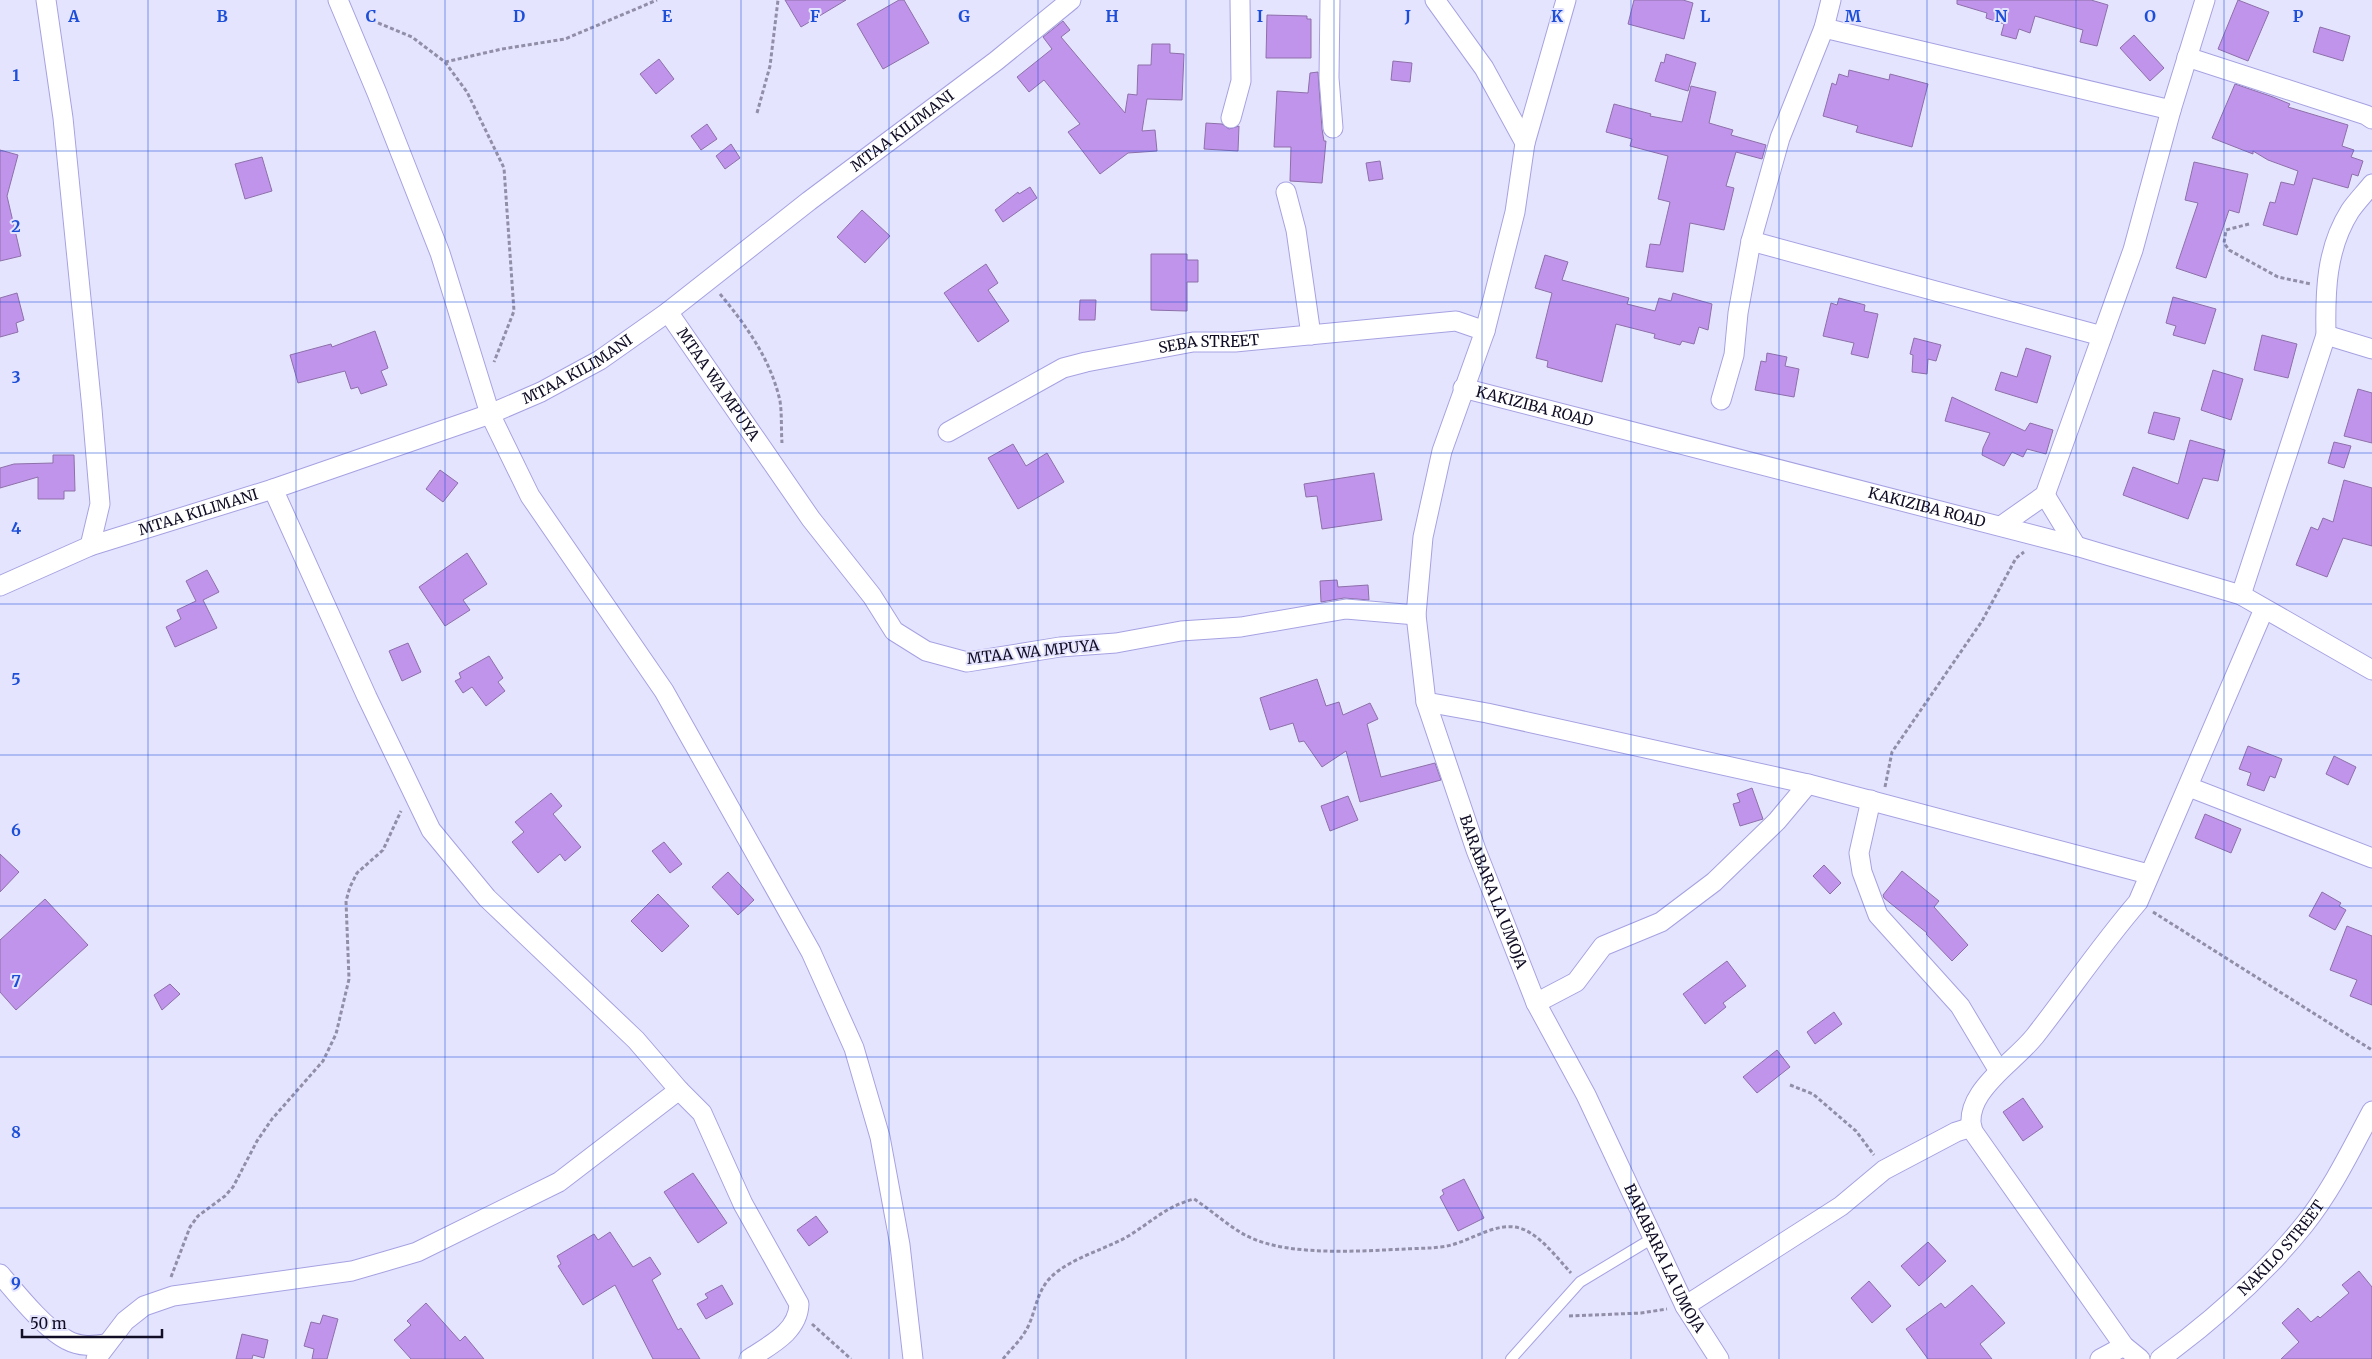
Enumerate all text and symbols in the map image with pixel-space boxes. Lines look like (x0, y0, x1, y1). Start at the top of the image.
text: A (67, 6, 80, 26)
text: B (216, 6, 228, 26)
text: C (366, 6, 376, 26)
text: D (513, 6, 525, 26)
text: E (662, 6, 673, 26)
text: F (810, 6, 820, 26)
text: G (958, 6, 970, 26)
text: H (1105, 6, 1119, 26)
text: I (1257, 6, 1263, 26)
text: J (1404, 6, 1411, 26)
text: K (1551, 6, 1563, 26)
text: L (1700, 6, 1710, 26)
text: M (1845, 6, 1862, 26)
text: N (1995, 6, 2008, 26)
text: O (2144, 6, 2156, 26)
text: P (2293, 6, 2304, 26)
text: 1 (12, 65, 20, 85)
street label: MTAA KILIMANI (847, 86, 958, 175)
text: 2 (11, 216, 21, 236)
street label: MTAA WA MPUYA (673, 324, 764, 444)
street label: MTAA KILIMANI (519, 330, 636, 408)
street label: SEBA STREET (1157, 330, 1261, 357)
text: 3 (11, 367, 21, 387)
street label: KAKIZIBA ROAD (1474, 382, 1595, 430)
street label: KAKIZIBA ROAD (1866, 483, 1988, 531)
street label: MTAA KILIMANI (136, 484, 260, 539)
text: 4 (11, 518, 21, 538)
street label: MTAA WA MPUYA (966, 635, 1100, 668)
text: 5 (11, 669, 21, 689)
street label: BARABARA LA UMOJA (1456, 812, 1532, 972)
text: 6 (11, 820, 21, 840)
text: 7 (11, 971, 21, 991)
text: 8 (11, 1122, 21, 1142)
street label: BARABARA LA UMOJA (1620, 1181, 1710, 1336)
street label: NAKILO STREET (2234, 1196, 2329, 1299)
text: 9 (11, 1273, 21, 1293)
scale bar (22, 1306, 162, 1338)
text: 50 m (30, 1314, 67, 1333)

